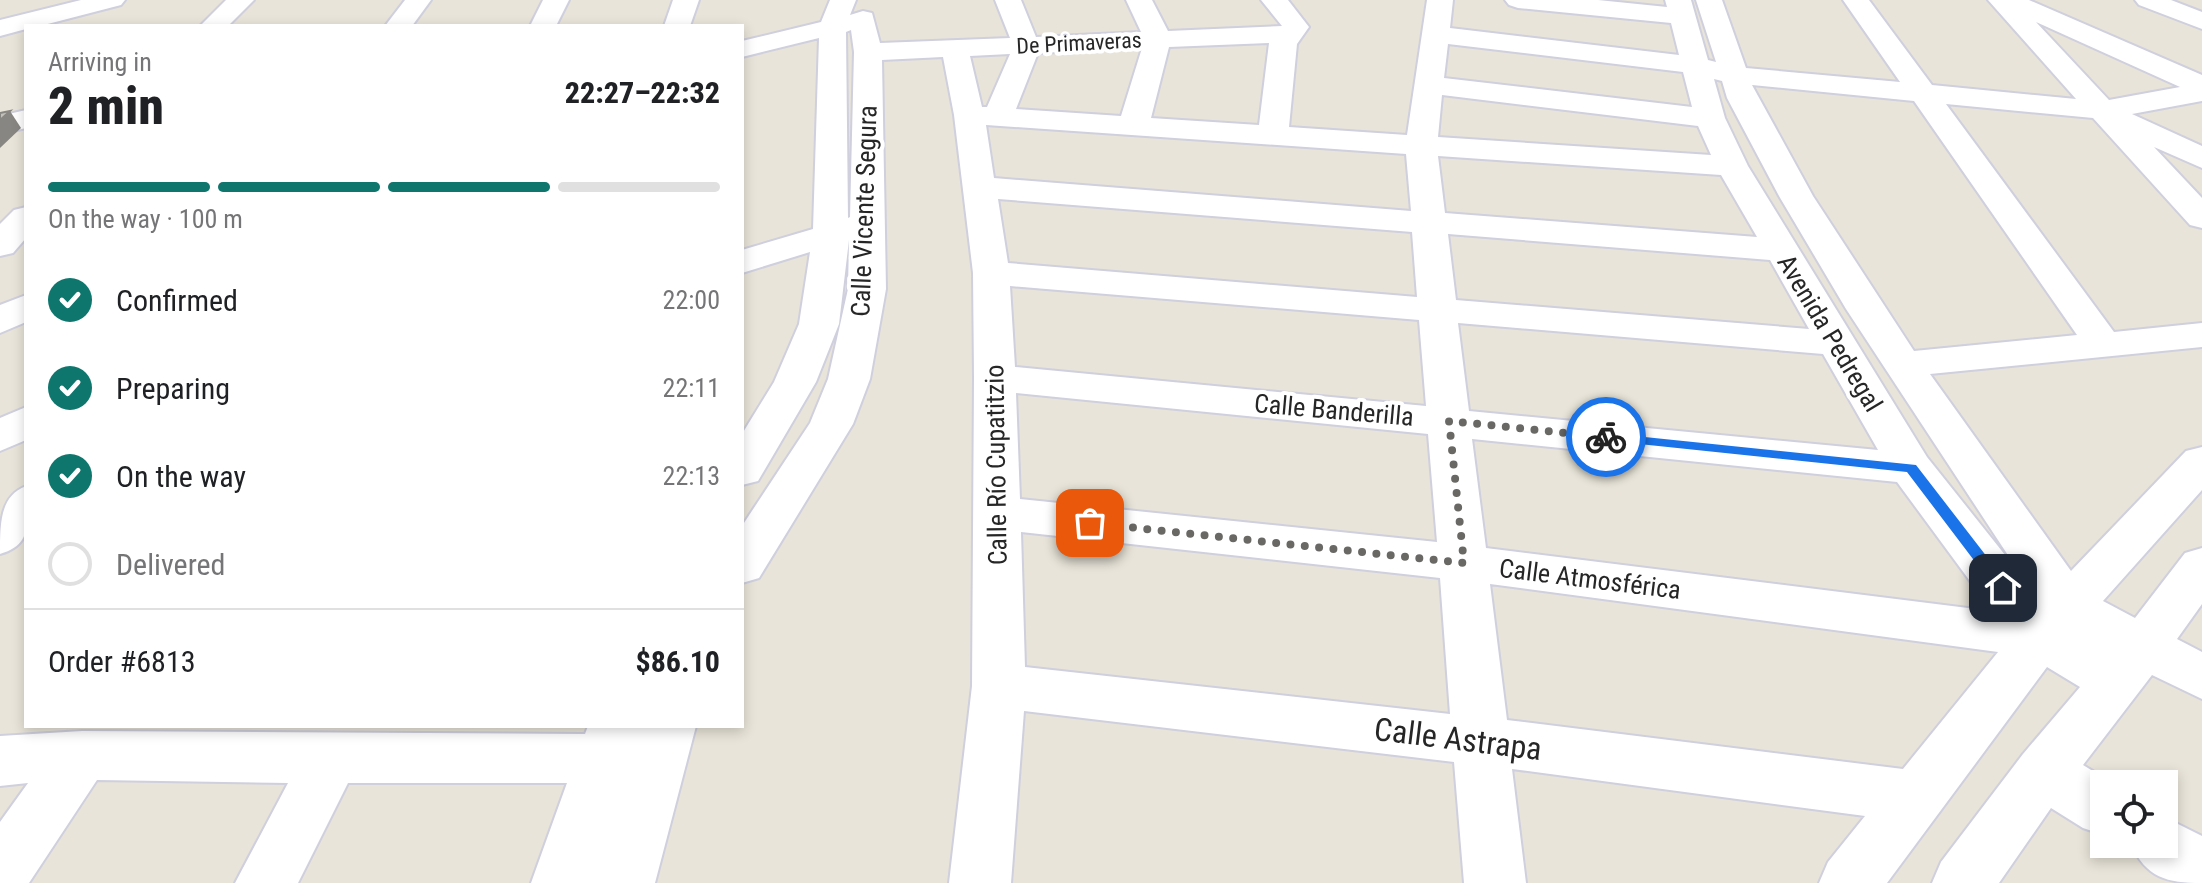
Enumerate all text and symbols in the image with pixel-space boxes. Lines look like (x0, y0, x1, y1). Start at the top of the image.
street label: De Primaveras (1016, 27, 1142, 59)
text: Arriving in (48, 47, 152, 77)
text: 22:27–22:32 (565, 75, 720, 110)
text: 2 min (48, 76, 164, 137)
street label: Calle Vicente Segura (845, 105, 883, 317)
text: On the way · 100 m (48, 204, 243, 234)
street label: Avenida Pedregal (1771, 249, 1889, 417)
icon: check (48, 278, 92, 322)
text: Confirmed (116, 283, 238, 318)
text: 22:00 (663, 285, 720, 315)
street label: Calle Río Cupatitzio (979, 364, 1013, 566)
icon: check (48, 366, 92, 410)
text: Preparing (116, 371, 230, 406)
text: 22:11 (663, 373, 720, 403)
street label: Calle Banderilla (1253, 388, 1415, 432)
courier (1566, 397, 1646, 477)
icon: bike (1584, 415, 1628, 459)
icon: check (48, 454, 92, 498)
text: On the way (116, 459, 246, 494)
text: 22:13 (663, 461, 720, 491)
pin (1056, 489, 1124, 557)
icon: bag (1068, 501, 1112, 545)
text: Delivered (116, 547, 225, 582)
street label: Calle Atmosférica (1498, 553, 1682, 605)
pin (1969, 554, 2037, 622)
icon: home (1981, 566, 2025, 610)
text: Order #6813 (48, 644, 196, 679)
text: $86.10 (635, 644, 720, 679)
street label: Calle Astrapa (1372, 710, 1544, 768)
map controls (2090, 770, 2178, 858)
button: locate (2090, 770, 2178, 858)

